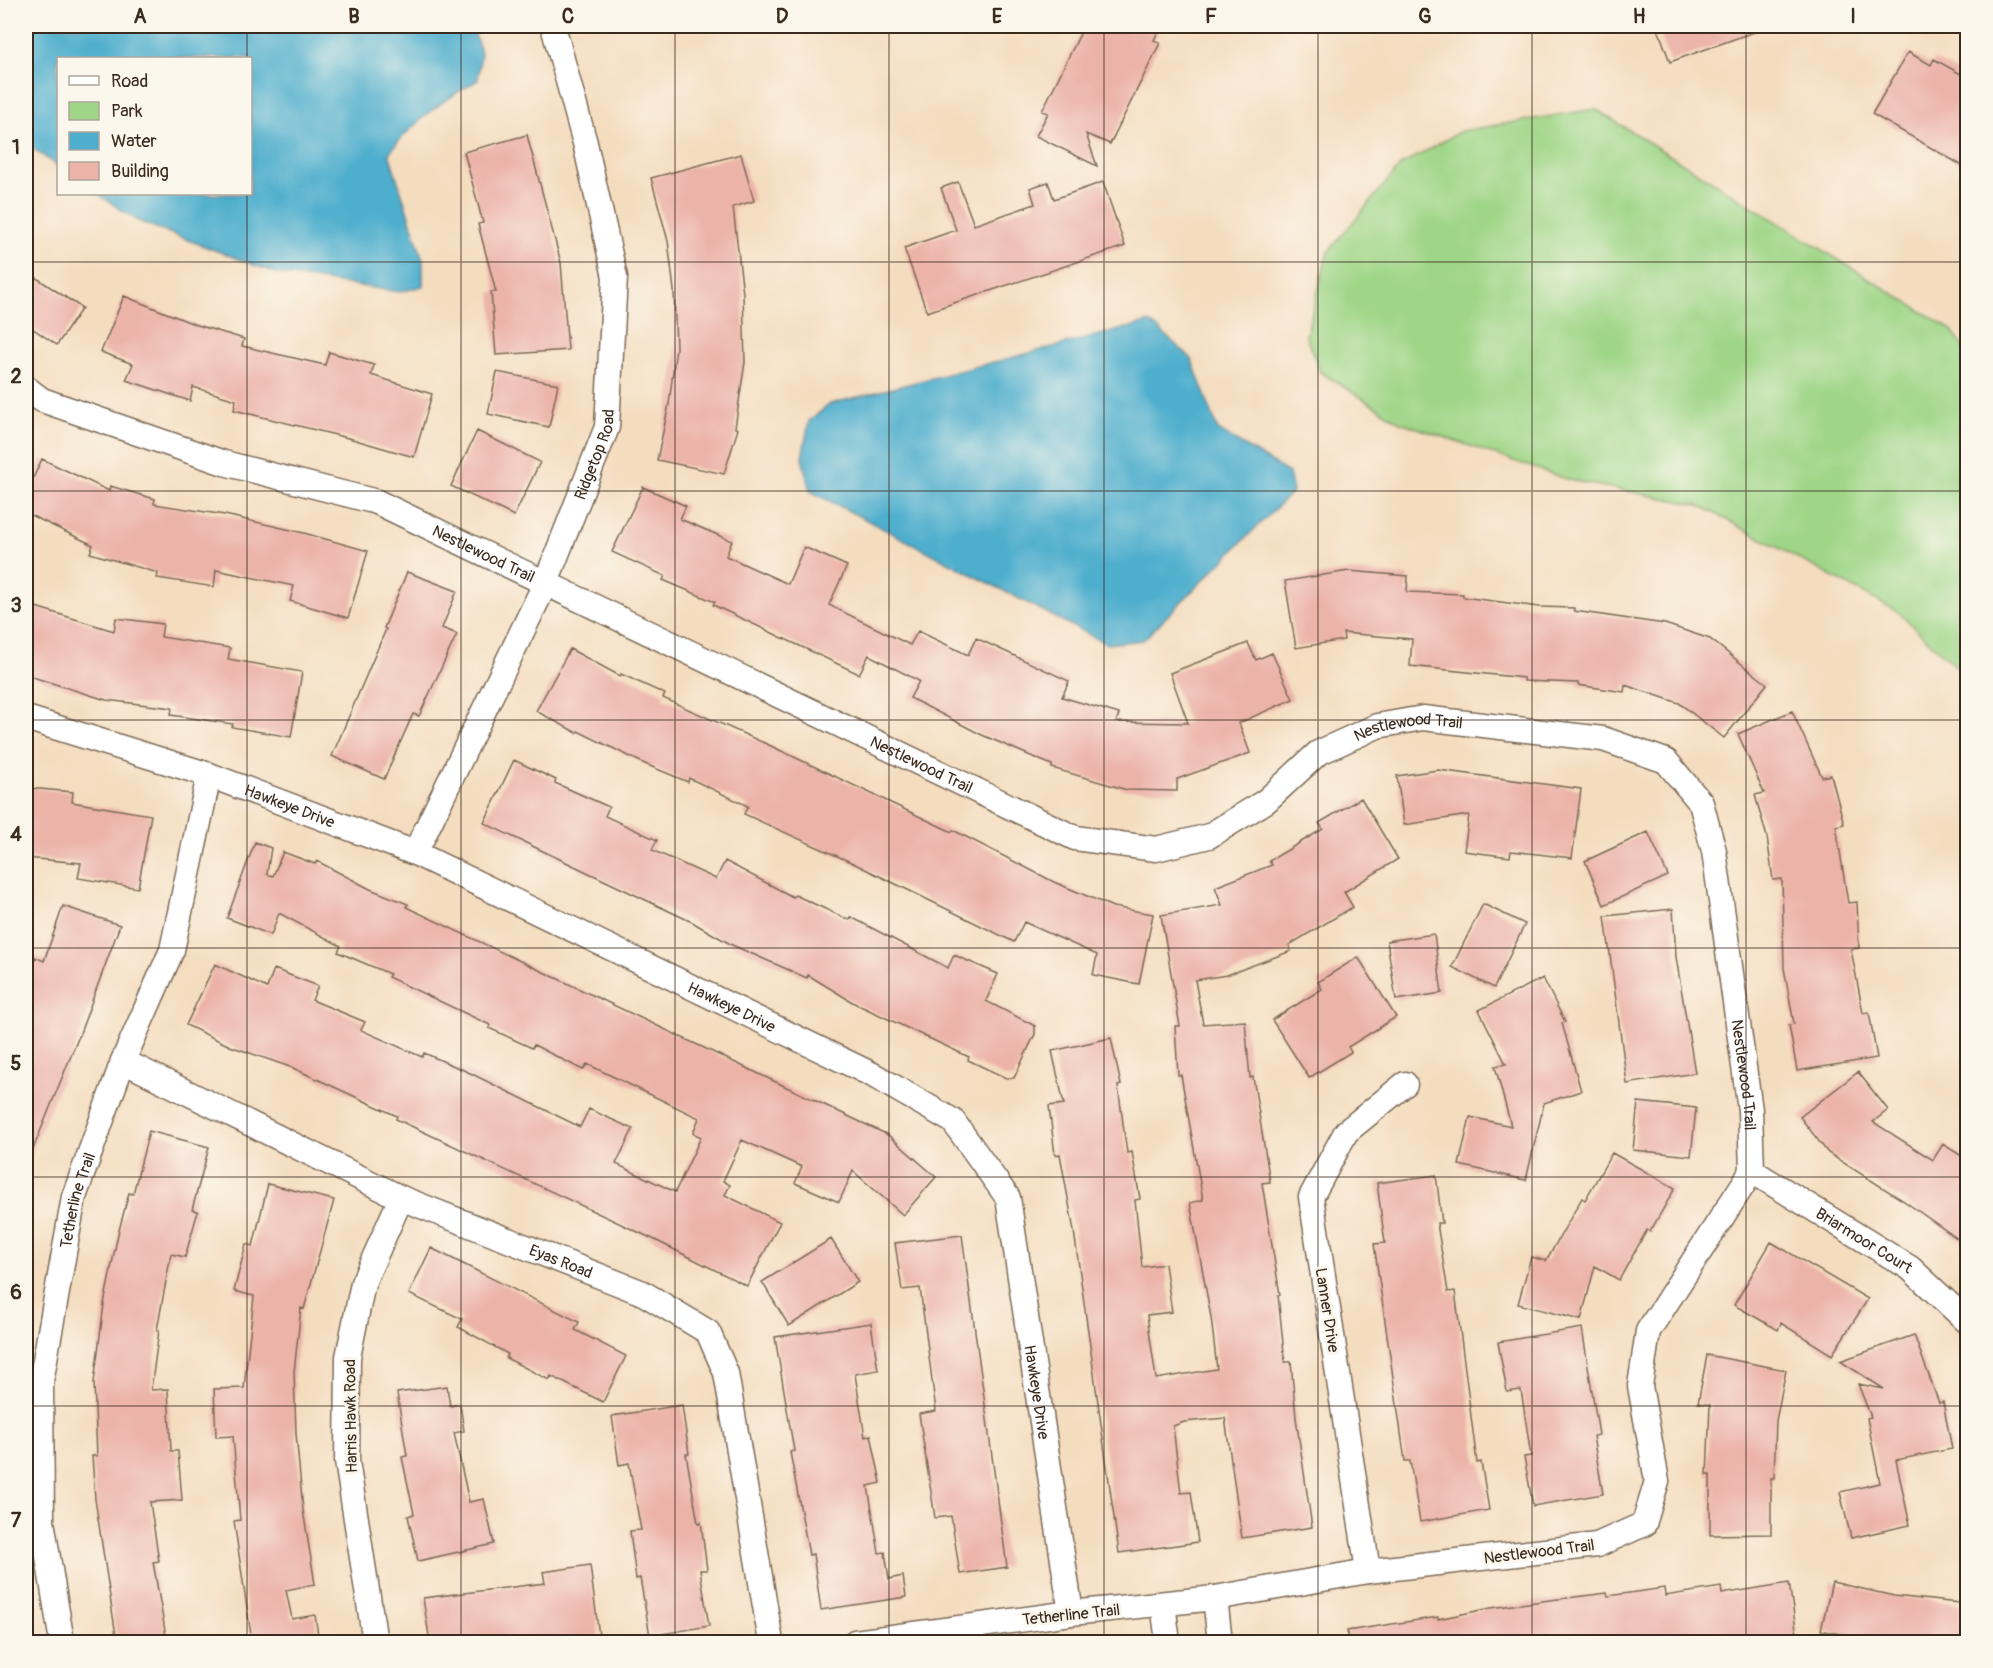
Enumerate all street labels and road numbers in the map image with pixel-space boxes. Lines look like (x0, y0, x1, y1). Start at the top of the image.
street label: Ridgetop Road (570, 409, 619, 503)
street label: Nestlewood Trail (429, 521, 538, 588)
street label: Nestlewood Trail (1351, 709, 1464, 746)
street label: Nestlewood Trail (867, 732, 976, 798)
street label: Hawkeye Drive (241, 780, 338, 833)
street label: Hawkeye Drive (684, 978, 779, 1037)
street label: Nestlewood Trail (1727, 1018, 1760, 1131)
street label: Tetherline Trail (56, 1150, 100, 1250)
street label: Briarmoor Court (1812, 1204, 1917, 1279)
street label: Eyas Road (526, 1240, 595, 1283)
street label: Lanner Drive (1310, 1266, 1344, 1354)
street label: Hawkeye Drive (1019, 1344, 1054, 1441)
street label: Harris Hawk Road (340, 1359, 362, 1473)
street label: Nestlewood Trail (1483, 1535, 1596, 1569)
street label: Tetherline Trail (1021, 1600, 1121, 1630)

